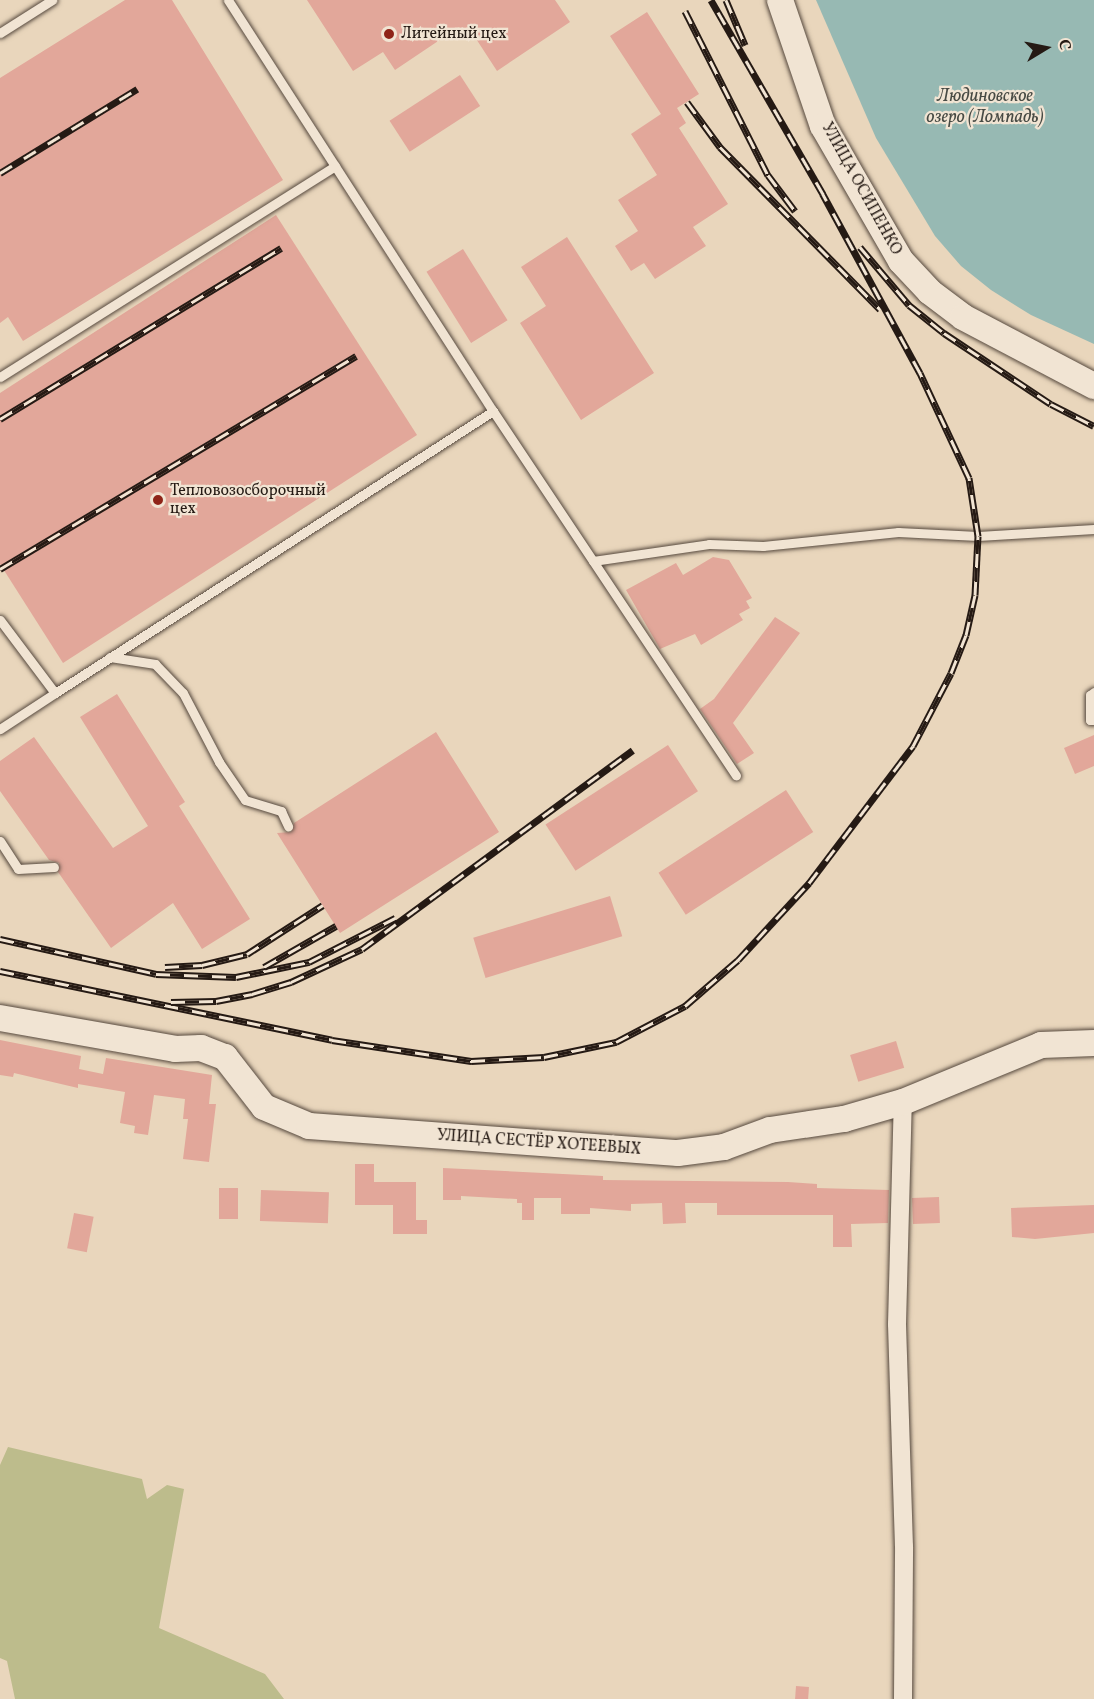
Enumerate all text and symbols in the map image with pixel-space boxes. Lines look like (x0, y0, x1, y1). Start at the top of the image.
north arrow (1016, 18, 1076, 78)
place label: Литейный цех (401, 24, 507, 44)
marker: Литейный цех (382, 27, 396, 41)
text: С (1052, 38, 1075, 52)
water label: Людиновское озеро (Ломпадь) (926, 87, 1044, 130)
street label: УЛИЦА ОСИПЕНКО (817, 119, 905, 259)
place label: Тепловозосборочный цех (170, 481, 326, 519)
marker: Тепловозосборочный цех (151, 493, 165, 507)
street label: УЛИЦА СЕСТЁР ХОТЕЕВЫХ (436, 1126, 642, 1160)

